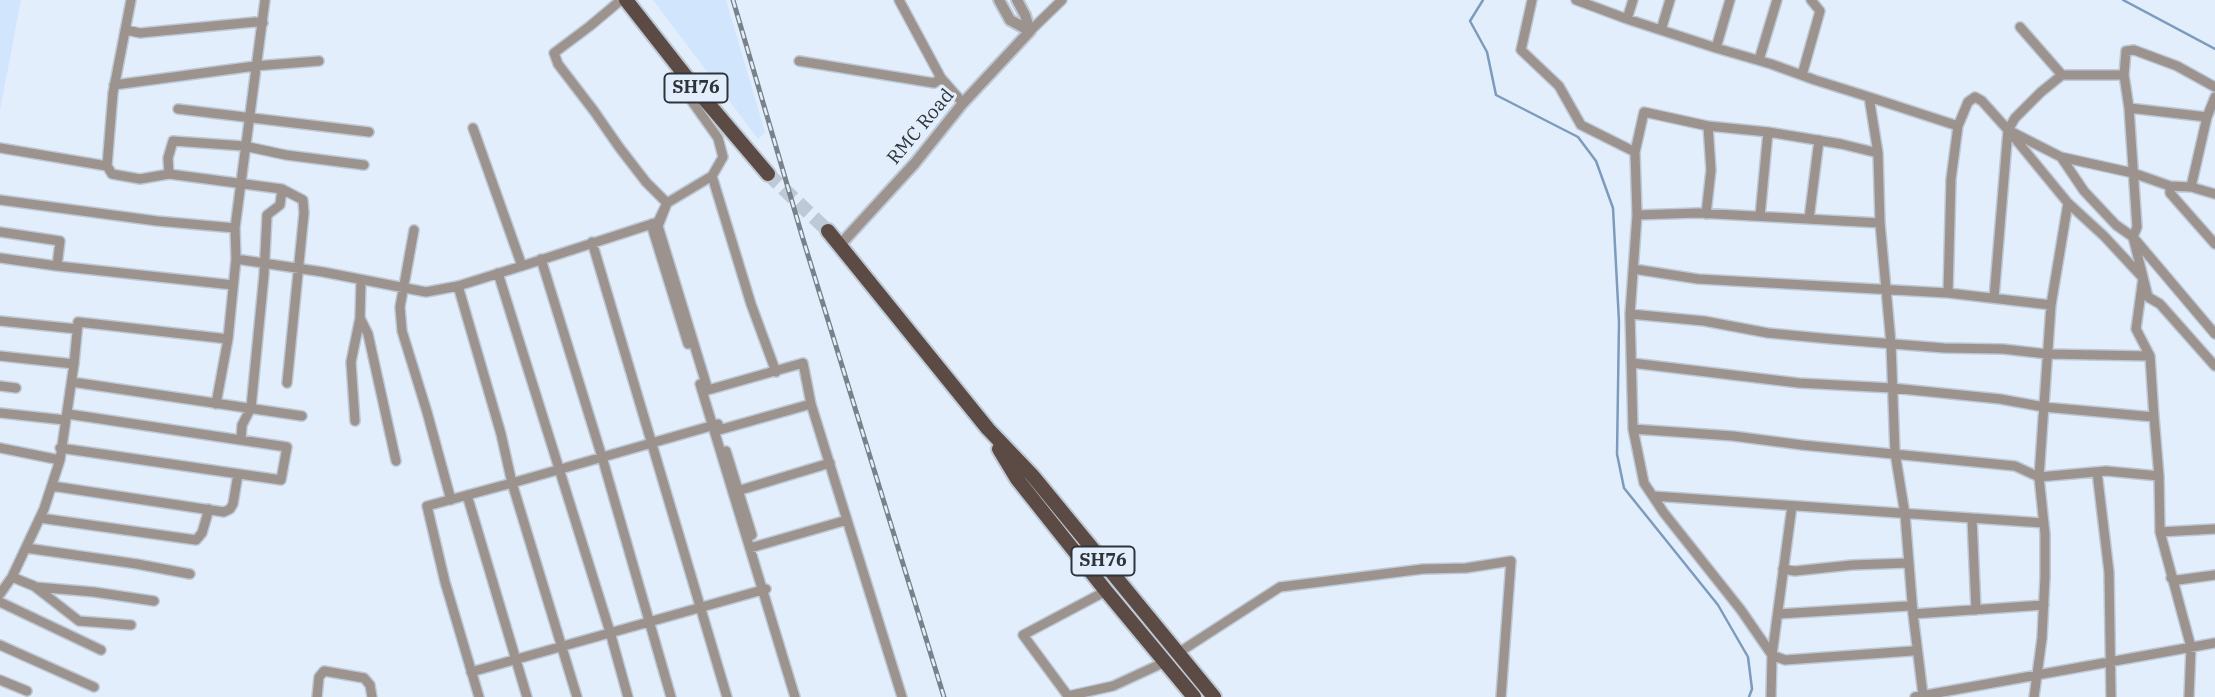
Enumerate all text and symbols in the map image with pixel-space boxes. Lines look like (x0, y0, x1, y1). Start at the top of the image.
road number: SH76 (664, 74, 728, 102)
street label: RMC Road (883, 85, 959, 169)
road number: SH76 (1072, 546, 1134, 576)

